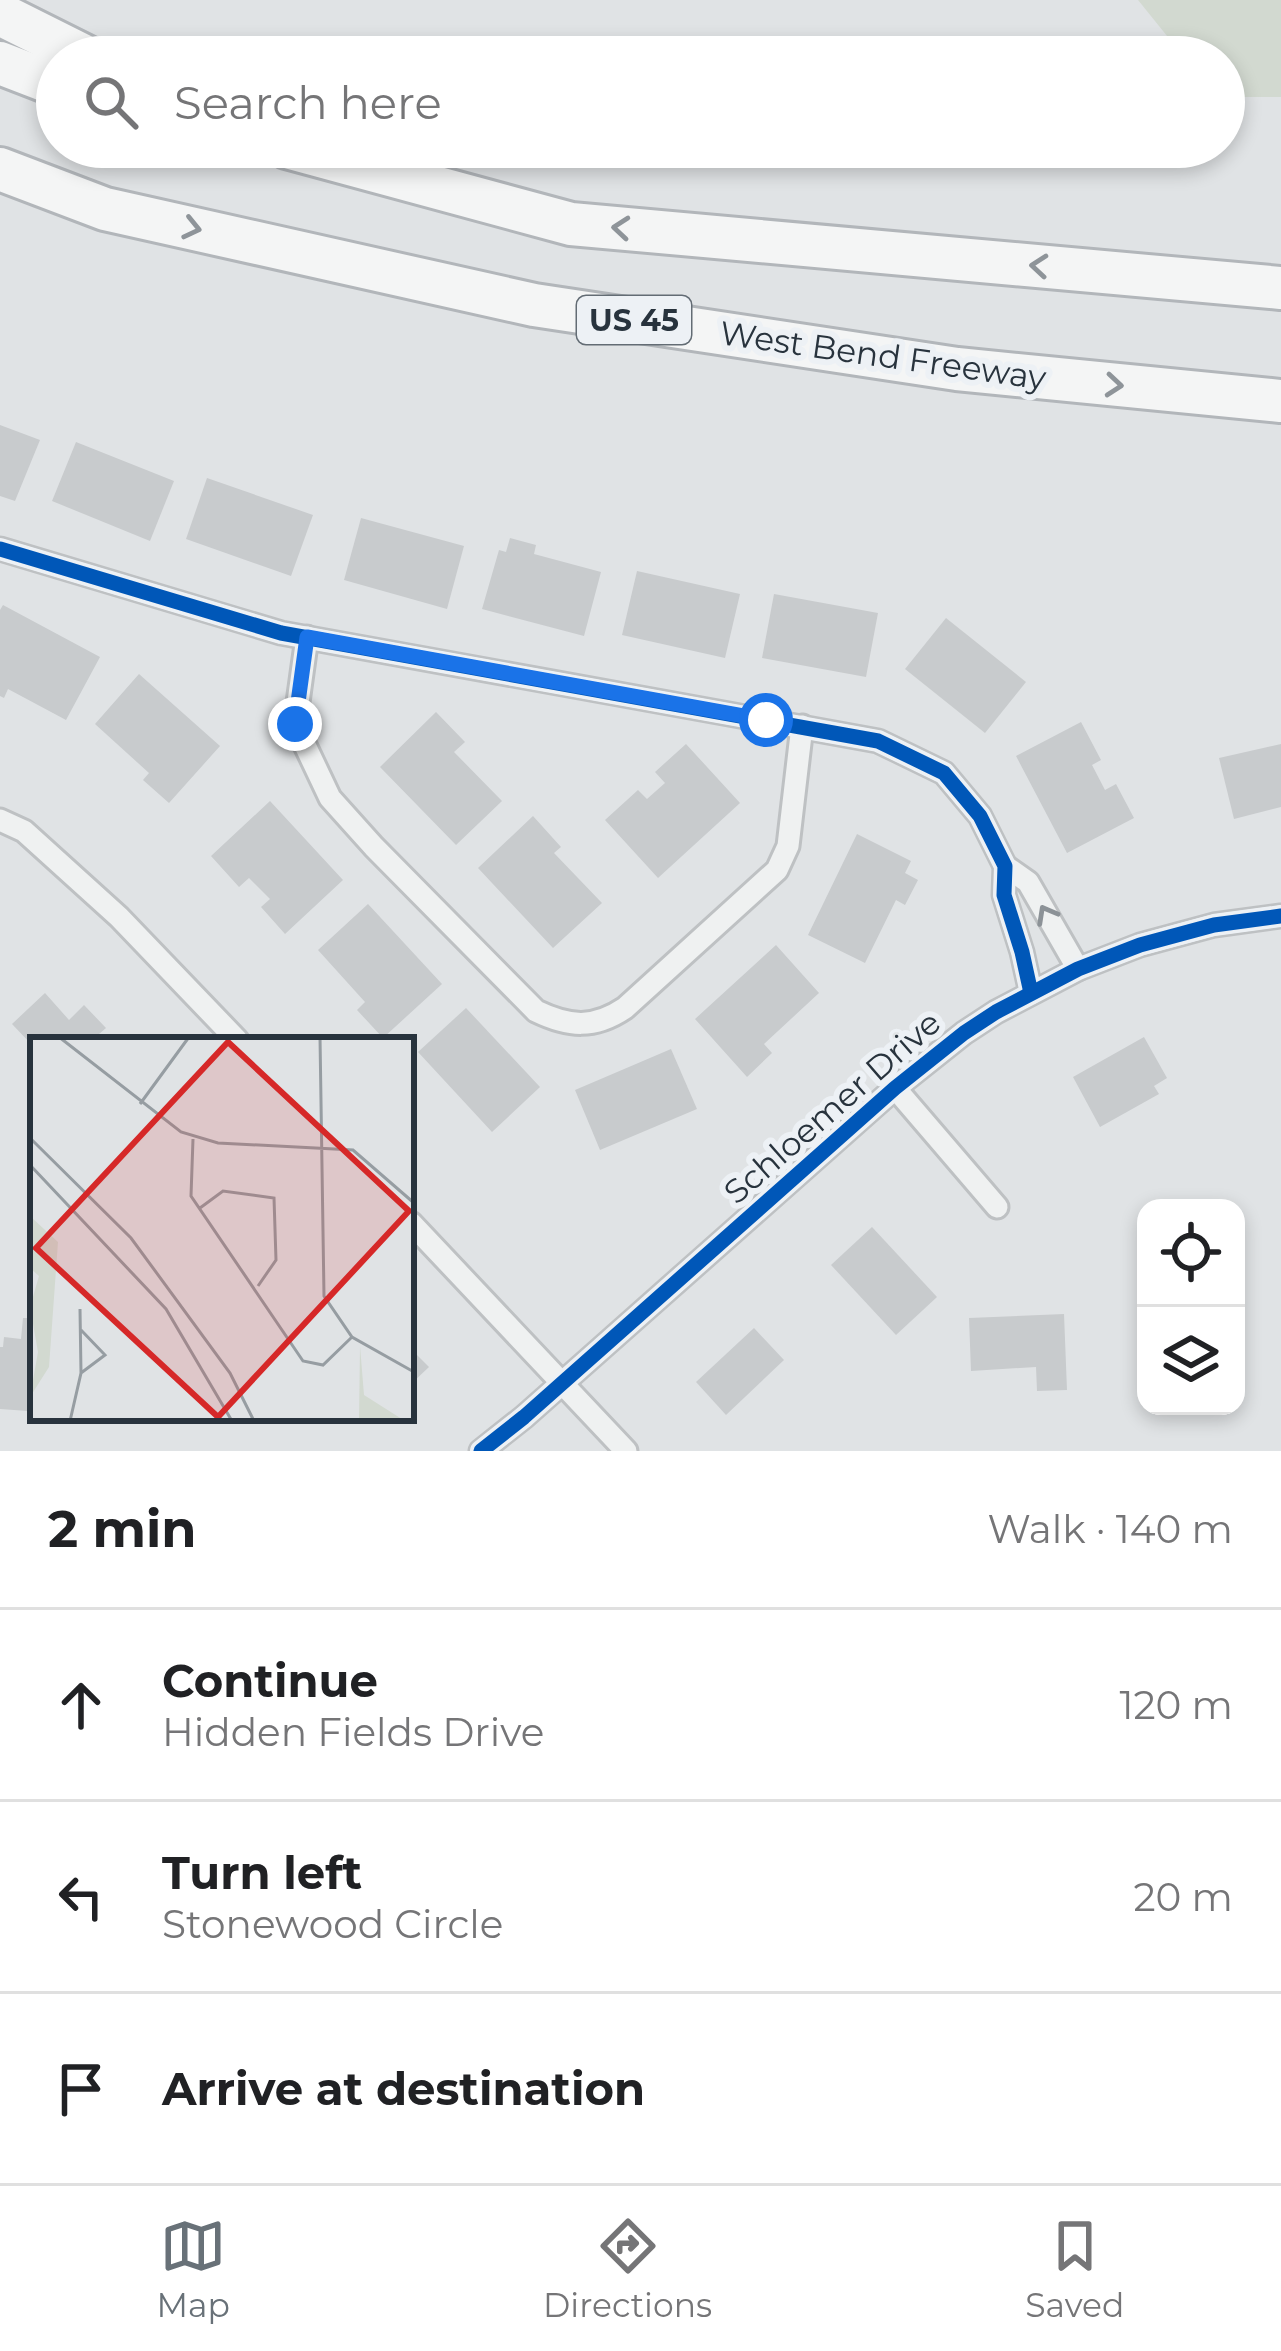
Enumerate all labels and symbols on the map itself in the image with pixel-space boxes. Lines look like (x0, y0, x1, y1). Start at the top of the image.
one-way arrow (181, 215, 201, 240)
one-way arrow (611, 216, 630, 242)
one-way arrow (1029, 254, 1048, 279)
road number: US 45 (577, 296, 691, 344)
street label: West Bend Freeway (717, 312, 1049, 398)
one-way arrow (1104, 371, 1123, 397)
route start (739, 693, 793, 747)
route end (268, 697, 322, 751)
one-way arrow (1037, 905, 1060, 926)
street label: Schloemer Drive (716, 1002, 948, 1212)
inset map (30, 1037, 414, 1421)

